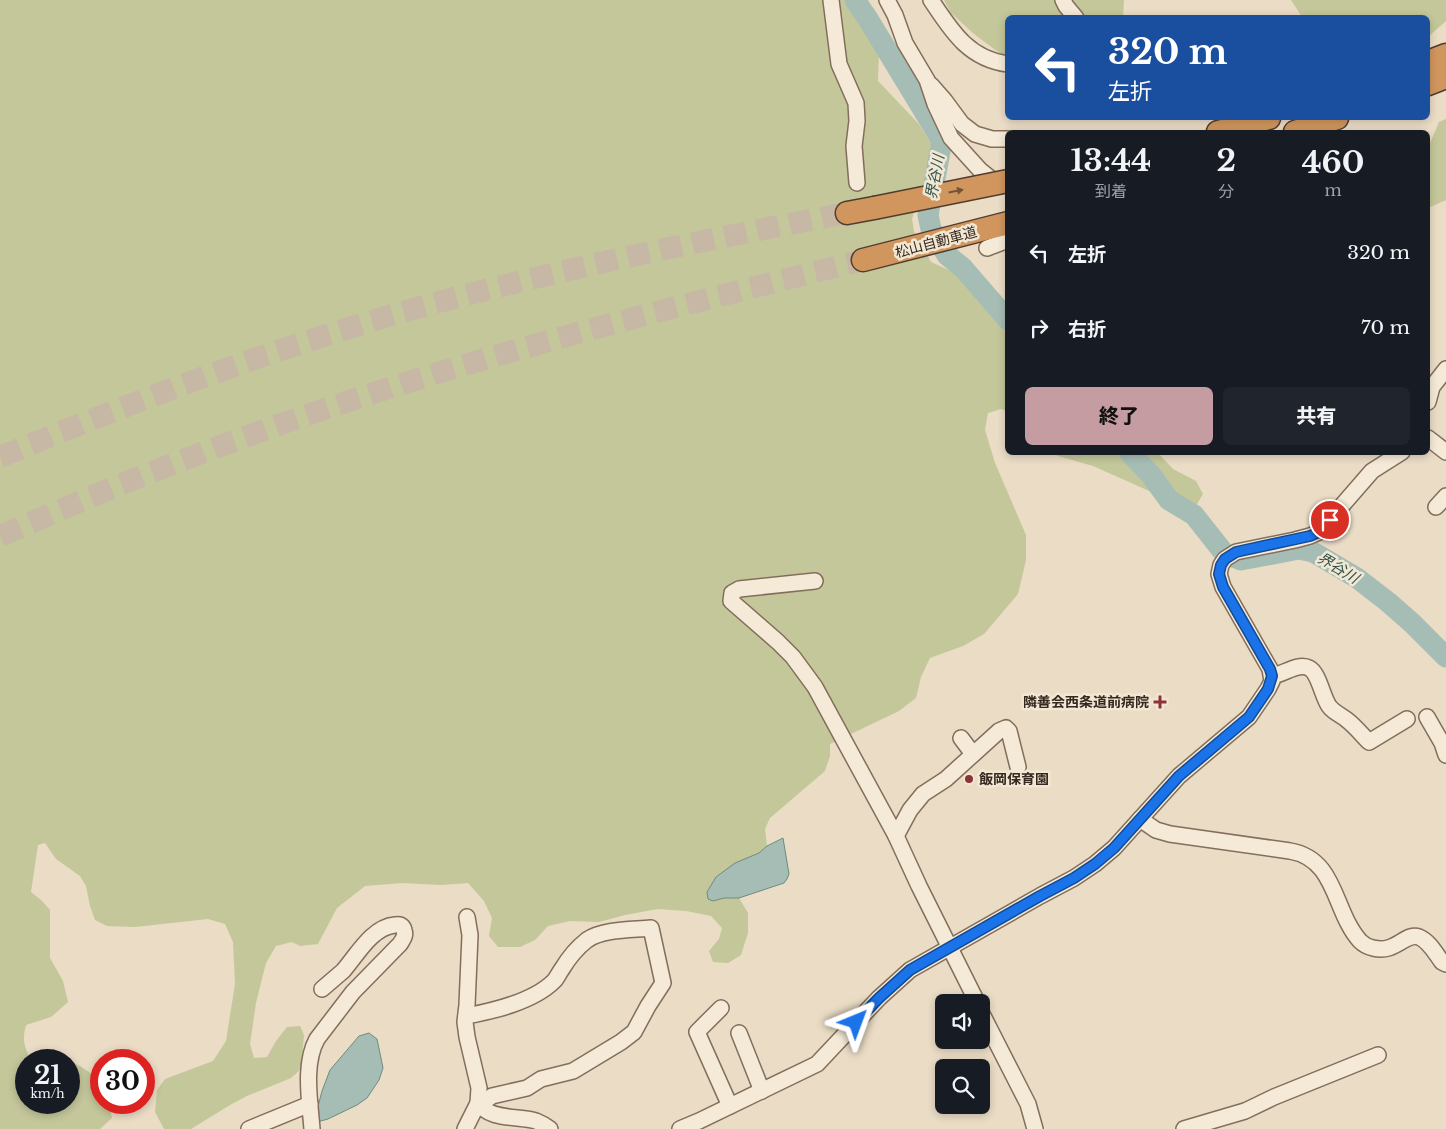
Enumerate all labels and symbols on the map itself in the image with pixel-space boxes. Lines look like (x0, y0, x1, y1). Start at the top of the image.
water label: 界谷川 (921, 151, 948, 201)
one-way arrow (949, 187, 965, 195)
street label: 松山自動車道 (893, 222, 979, 262)
pin (1309, 499, 1351, 541)
water label: 界谷川 (1314, 548, 1364, 588)
place label: 隣善会西条道前病院 (1023, 693, 1149, 711)
marker: 隣善会西条道前病院 (1153, 695, 1167, 709)
place label: 飯岡保育園 (979, 770, 1049, 788)
marker: 飯岡保育園 (963, 773, 975, 785)
position arrow (829, 995, 881, 1047)
speed limit sign: 30 (90, 1049, 155, 1114)

